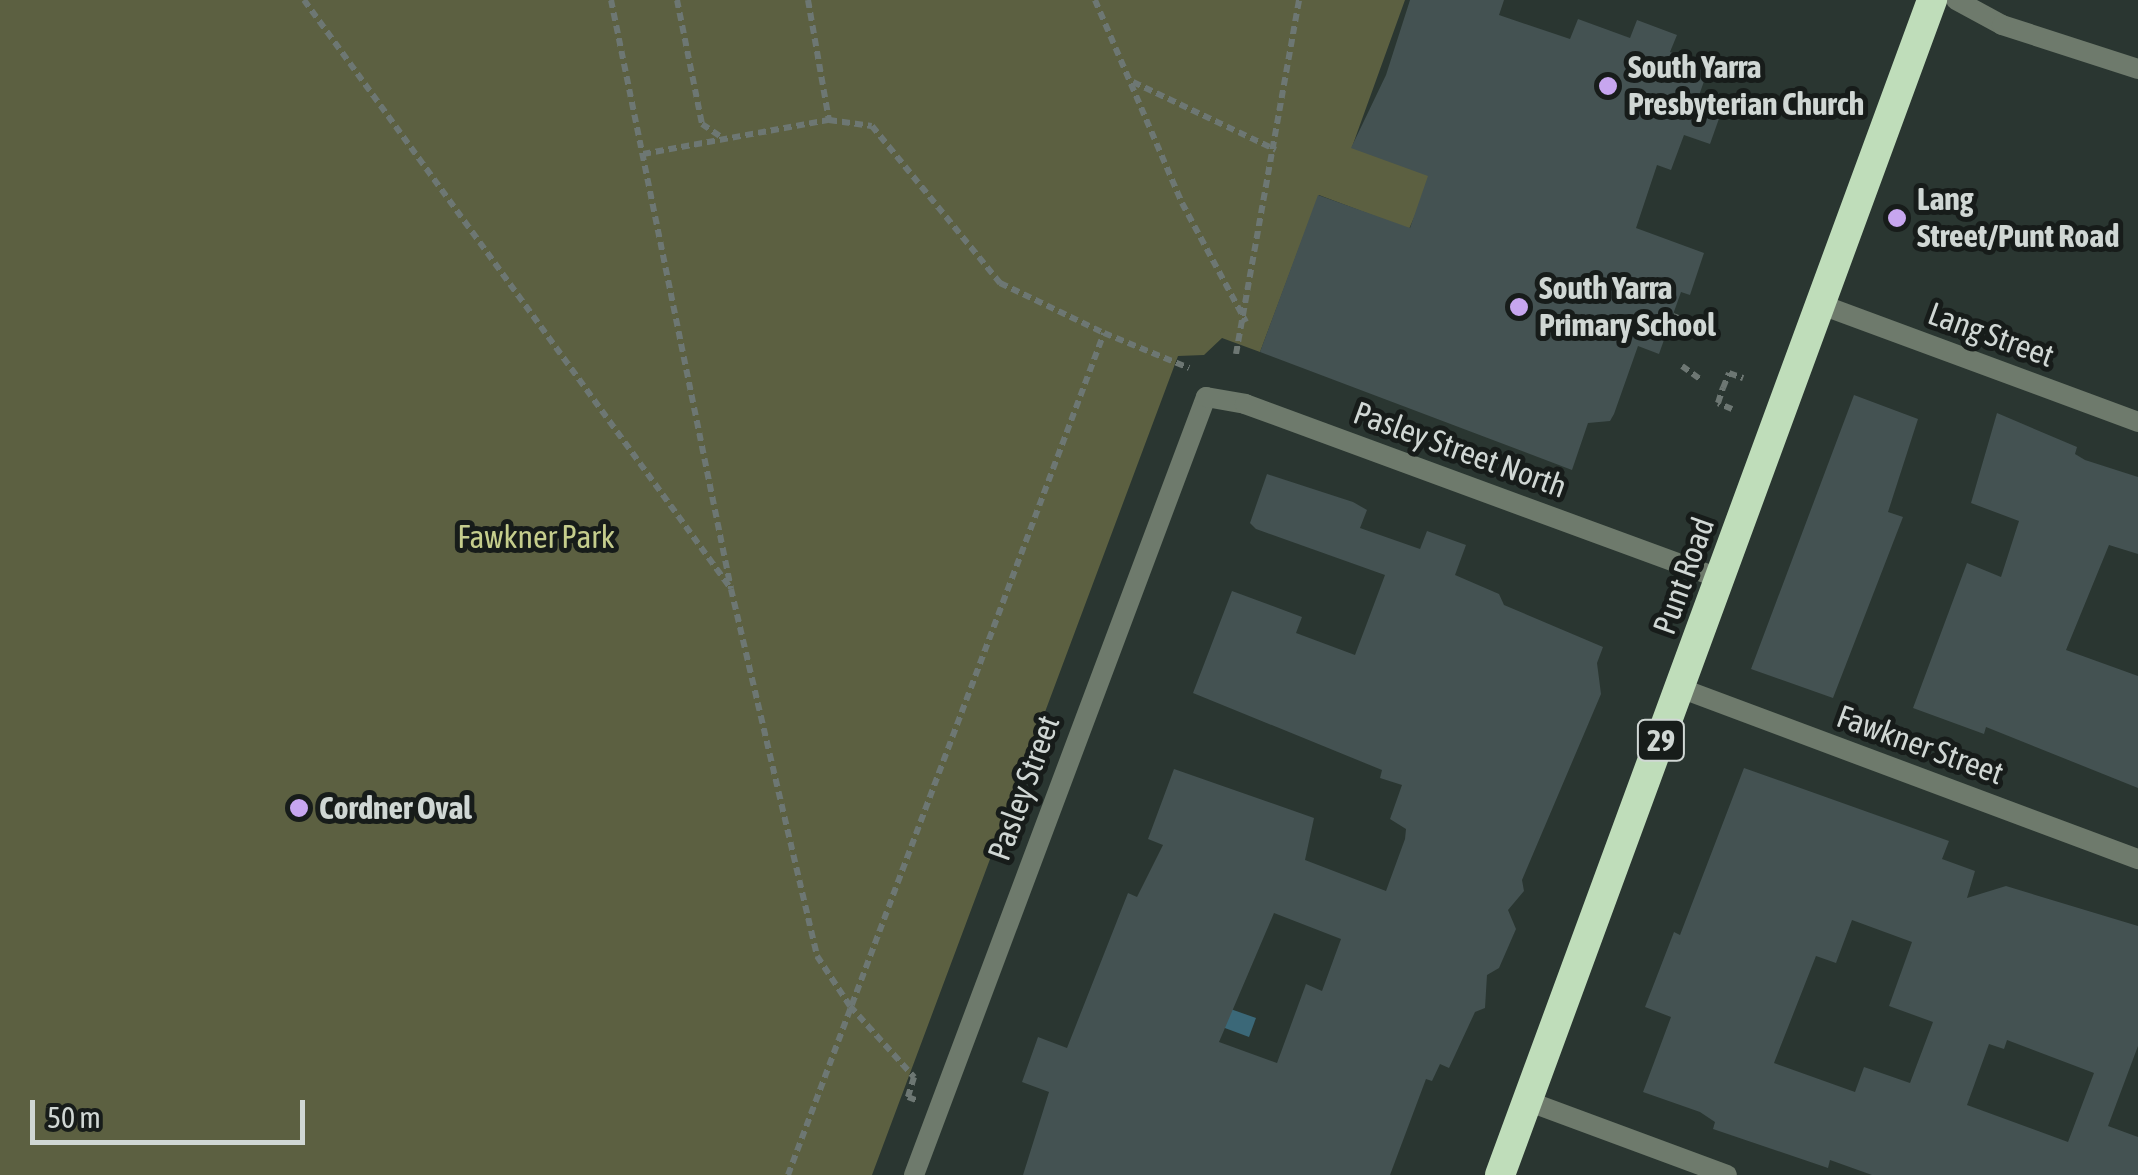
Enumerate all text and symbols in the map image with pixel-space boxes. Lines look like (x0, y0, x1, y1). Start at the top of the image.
place label: South Yarra Presbyterian Church (1628, 49, 1864, 124)
marker: South Yarra Presbyterian Church (1597, 75, 1619, 97)
place label: Lang Street/Punt Road (1917, 181, 2119, 256)
marker: Lang Street/Punt Road (1886, 207, 1908, 229)
place label: South Yarra Primary School (1539, 270, 1716, 345)
street label: Lang Street (1923, 295, 2059, 375)
marker: South Yarra Primary School (1508, 296, 1530, 318)
street label: Pasley Street North (1348, 394, 1572, 506)
street label: Punt Road (1645, 512, 1723, 640)
park label: Fawkner Park (457, 518, 615, 556)
street label: Fawkner Street (1831, 697, 2009, 793)
street label: Pasley Street (980, 710, 1068, 866)
road number: 29 (1636, 715, 1686, 765)
place label: Cordner Oval (319, 789, 472, 827)
marker: Cordner Oval (288, 797, 310, 819)
scale bar (35, 1080, 310, 1142)
text: 50 m (47, 1100, 101, 1134)

